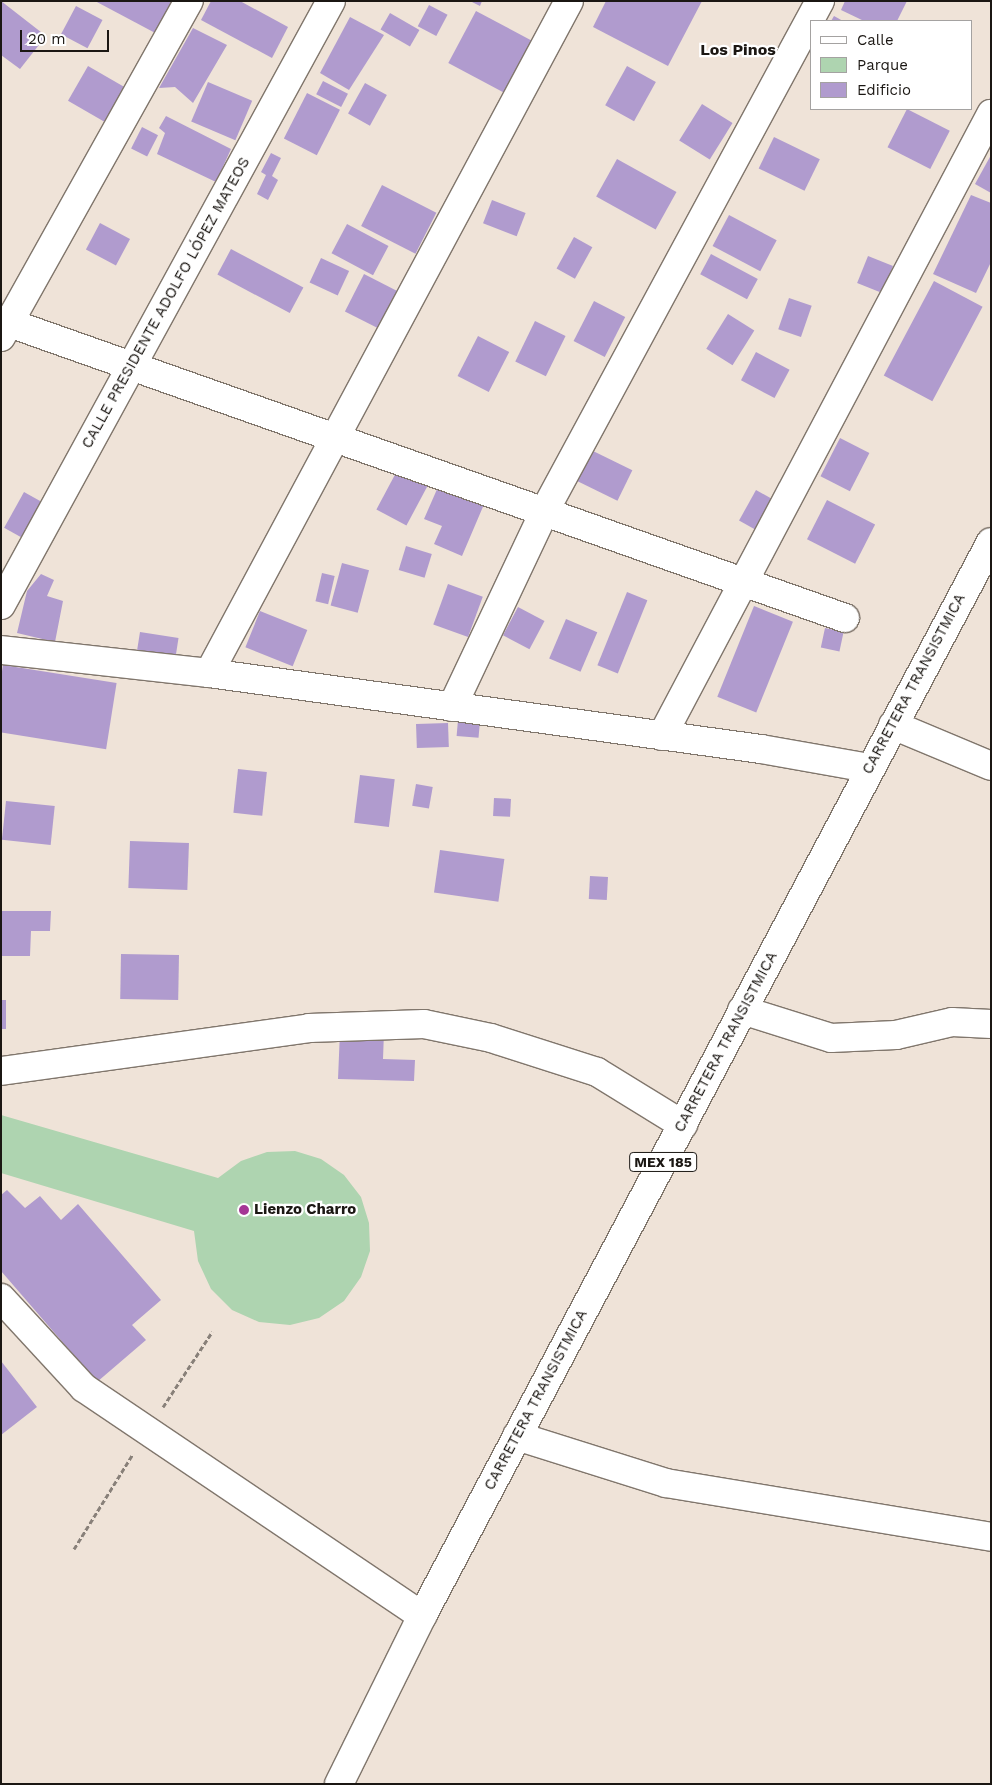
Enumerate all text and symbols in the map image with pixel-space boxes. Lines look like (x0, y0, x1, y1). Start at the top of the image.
scale bar (22, 20, 111, 52)
legend (810, 20, 972, 110)
text: 20 m (28, 30, 66, 48)
text: Calle (857, 31, 894, 49)
district label: Los Pinos (700, 40, 776, 60)
text: Parque (857, 56, 908, 74)
text: Edificio (857, 81, 911, 99)
street label: CALLE PRESIDENTE ADOLFO LÓPEZ MATEOS (78, 154, 254, 452)
street label: CARRETERA TRANSISTMICA (858, 590, 970, 778)
street label: CARRETERA TRANSISTMICA (670, 948, 782, 1136)
road number: MEX 185 (628, 1150, 698, 1174)
place label: Lienzo Charro (254, 1201, 356, 1219)
marker: Lienzo Charro (238, 1204, 250, 1216)
street label: CARRETERA TRANSISTMICA (480, 1306, 592, 1494)

